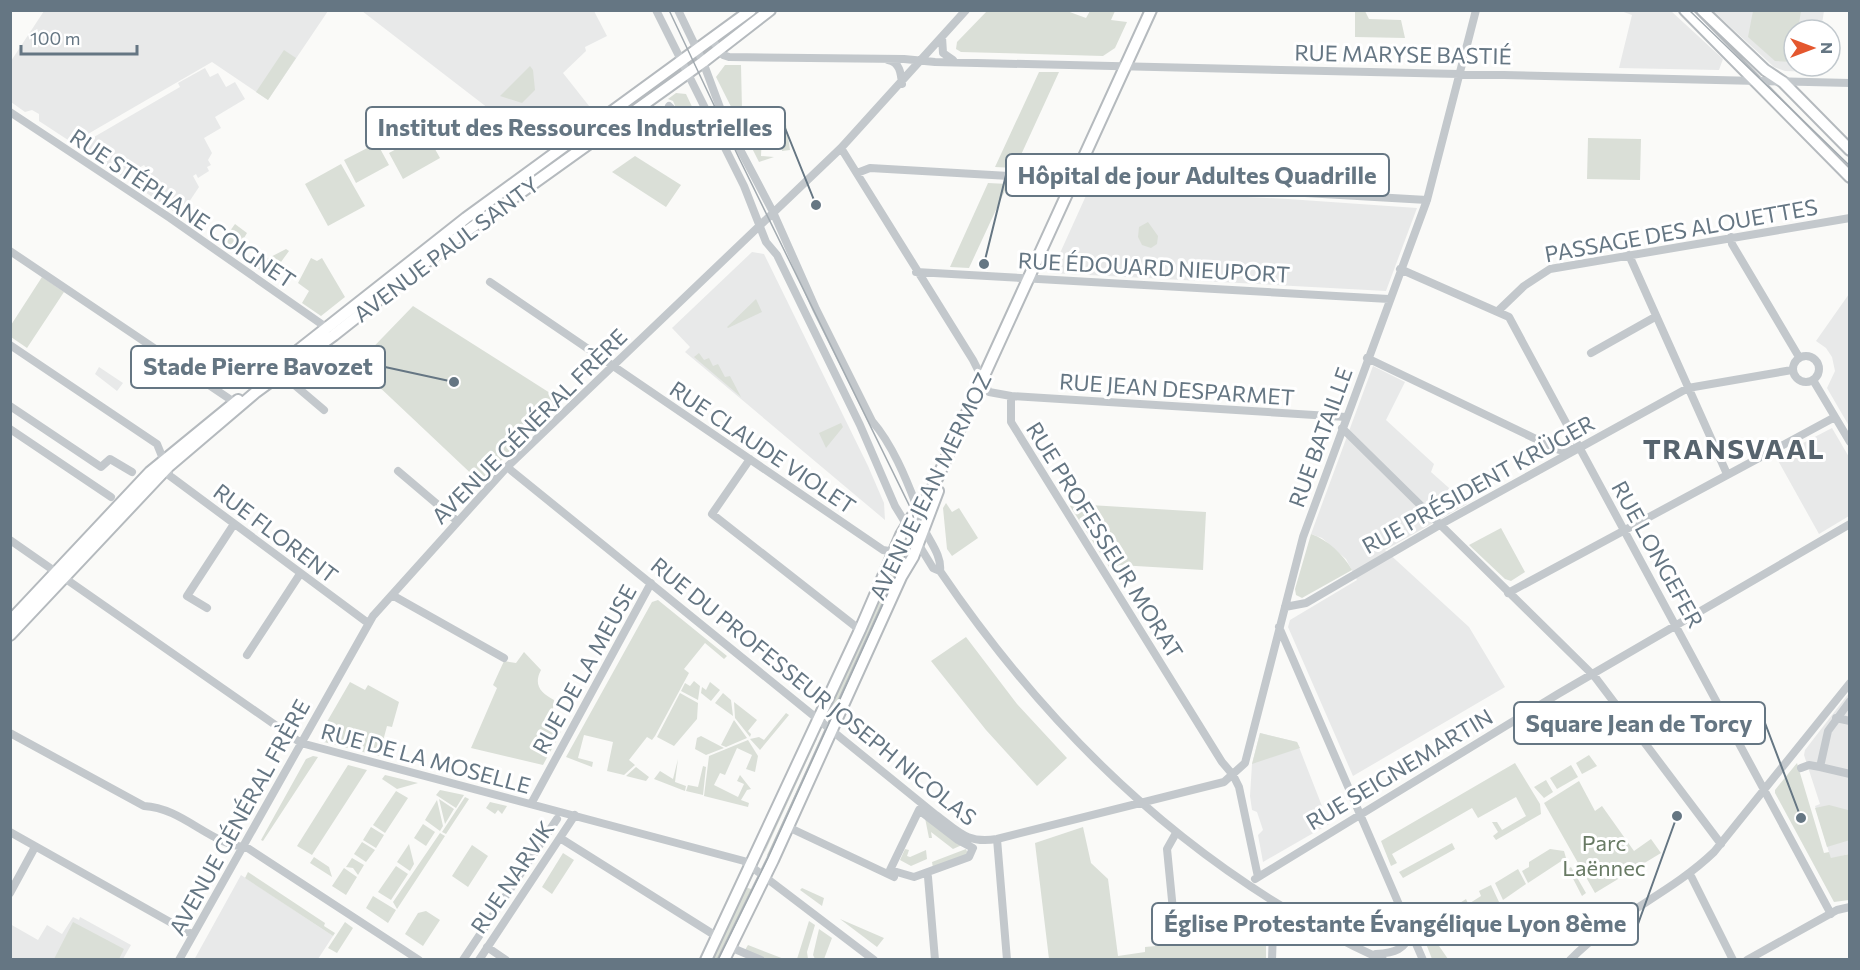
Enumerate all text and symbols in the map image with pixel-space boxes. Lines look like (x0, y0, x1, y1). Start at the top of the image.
scale bar (21, 18, 136, 56)
north arrow (1782, 18, 1842, 78)
text: 100 m (30, 27, 80, 49)
street label: RUE MARYSE BASTIÉ (1294, 39, 1512, 69)
text: N (1818, 42, 1837, 54)
callout: Institut des Ressources Industrielles (366, 107, 785, 149)
text: Institut des Ressources Industrielles (377, 112, 773, 141)
street label: RUE STÉPHANE COIGNET (65, 122, 301, 294)
callout: Hôpital de jour Adultes Quadrille (1006, 154, 1389, 196)
text: Hôpital de jour Adultes Quadrille (1017, 160, 1377, 189)
street label: AVENUE PAUL SANTY (348, 171, 544, 327)
street label: PASSAGE DES ALOUETTES (1542, 193, 1820, 267)
street label: RUE ÉDOUARD NIEUPORT (1017, 246, 1291, 288)
street label: AVENUE GÉNÉRAL FRÈRE (426, 323, 632, 529)
callout: Stade Pierre Bavozet (131, 346, 385, 388)
text: Stade Pierre Bavozet (143, 351, 373, 380)
street label: RUE BATAILLE (1282, 363, 1358, 511)
street label: RUE JEAN DESPARMET (1058, 367, 1296, 411)
street label: AVENUE JEAN MERMOZ (863, 368, 997, 604)
street label: RUE CLAUDE VIOLET (665, 375, 861, 519)
street label: RUE PRÉSIDENT KRÜGER (1357, 409, 1599, 559)
street label: RUE PROFESSEUR MORAT (1021, 417, 1189, 663)
district label: TRANSVAAL (1643, 431, 1825, 465)
street label: RUE LONGEFER (1606, 476, 1710, 632)
street label: RUE FLORENT (208, 477, 344, 589)
street label: RUE DU PROFESSEUR JOSEPH NICOLAS (646, 551, 982, 831)
street label: RUE DE LA MEUSE (526, 580, 642, 758)
street label: AVENUE GÉNÉRAL FRÈRE (163, 694, 315, 940)
callout: Square Jean de Torcy (1514, 702, 1765, 744)
street label: RUE SEIGNEMARTIN (1301, 703, 1497, 835)
text: Square Jean de Torcy (1526, 708, 1752, 737)
street label: RUE DE LA MOSELLE (318, 717, 534, 799)
street label: RUE NARVIK (465, 815, 560, 938)
park label: Parc Laënnec (1562, 829, 1646, 881)
callout: Église Protestante Évangélique Lyon 8ème (1152, 903, 1638, 945)
text: Église Protestante Évangélique Lyon 8ème (1164, 908, 1626, 937)

